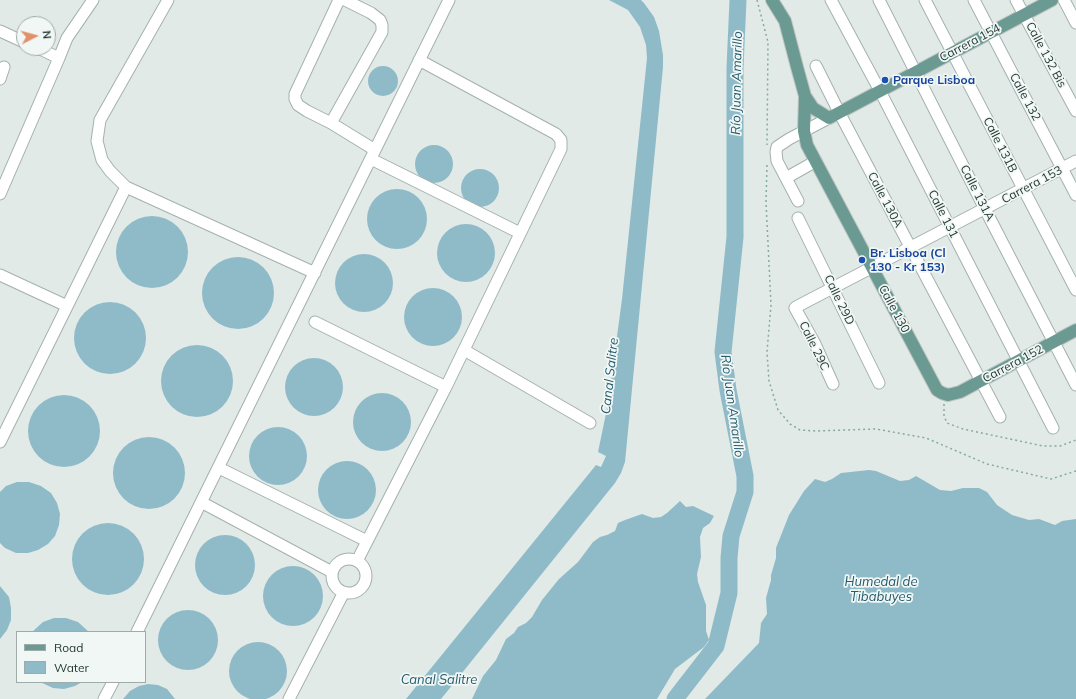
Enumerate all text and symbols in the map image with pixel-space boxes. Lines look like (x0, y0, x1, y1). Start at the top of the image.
north arrow (16, 16, 56, 56)
street label: Calle 132 Bis (1023, 20, 1069, 90)
street label: Carrera 154 (937, 21, 1003, 65)
text: N (40, 30, 54, 40)
water label: Río Juan Amarillo (728, 31, 746, 135)
street label: Calle 132 (1006, 71, 1044, 123)
place label: Parque Lisboa (893, 73, 975, 87)
marker: Parque Lisboa (880, 75, 890, 85)
street label: Calle 131B (980, 115, 1020, 175)
street label: Calle 131A (957, 163, 997, 223)
street label: Carrera 153 (999, 163, 1065, 207)
street label: Calle 130A (864, 170, 906, 230)
street label: Calle 131 (925, 187, 961, 241)
place label: Br. Lisboa (Cl 130 - Kr 153) (870, 246, 946, 274)
marker: Br. Lisboa (Cl 130 - Kr 153) (857, 255, 867, 265)
street label: Calle 29D (821, 273, 857, 327)
street label: Calle 130 (875, 283, 913, 335)
street label: Calle 29C (796, 319, 832, 373)
water label: Canal Salitre (598, 337, 622, 415)
street label: Carrera 152 (980, 342, 1046, 386)
water label: Río Juan Amarillo (717, 354, 747, 458)
water label: Humedal de Tibabuyes (845, 574, 917, 605)
legend (16, 631, 146, 683)
text: Road (54, 640, 83, 655)
text: Water (54, 660, 89, 675)
water label: Canal Salitre (401, 672, 477, 688)

